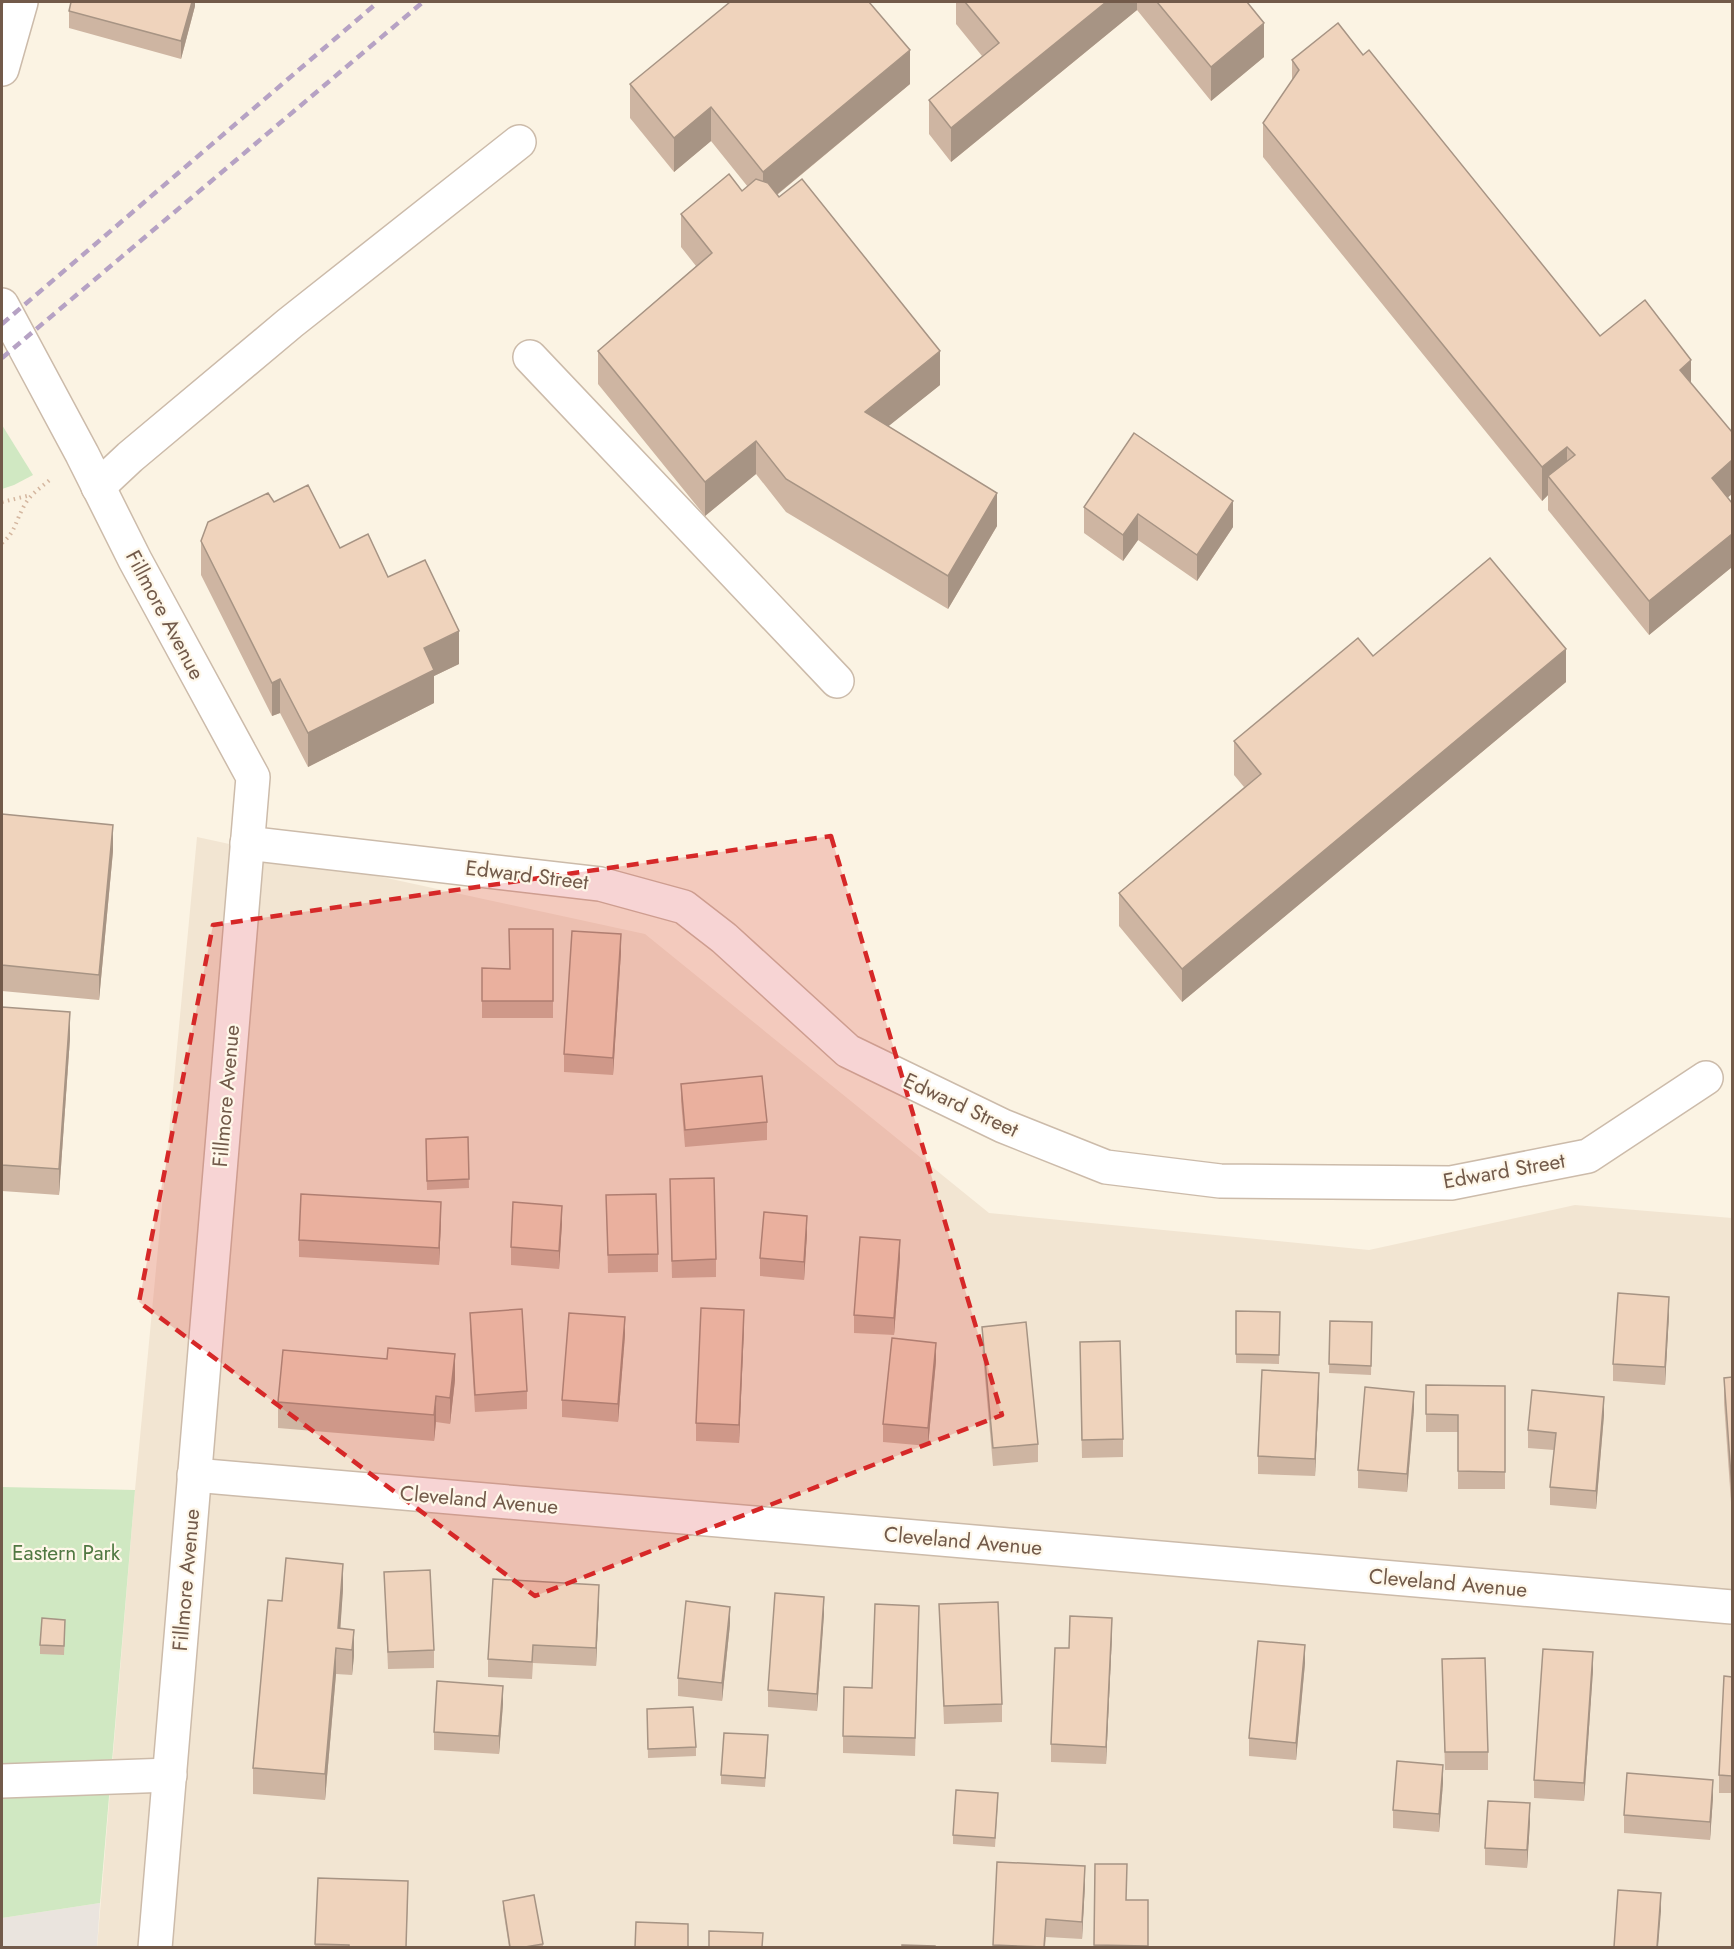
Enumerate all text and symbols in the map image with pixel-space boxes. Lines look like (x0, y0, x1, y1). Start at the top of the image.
street label: Fillmore Avenue (118, 545, 212, 685)
street label: Edward Street (464, 853, 590, 897)
street label: Fillmore Avenue (205, 1023, 247, 1168)
street label: Edward Street (899, 1065, 1023, 1145)
street label: Edward Street (1441, 1146, 1567, 1196)
street label: Cleveland Avenue (398, 1478, 560, 1522)
street label: Fillmore Avenue (165, 1507, 207, 1652)
street label: Cleveland Avenue (882, 1519, 1044, 1563)
park label: Eastern Park (12, 1538, 121, 1568)
street label: Cleveland Avenue (1367, 1561, 1529, 1605)

